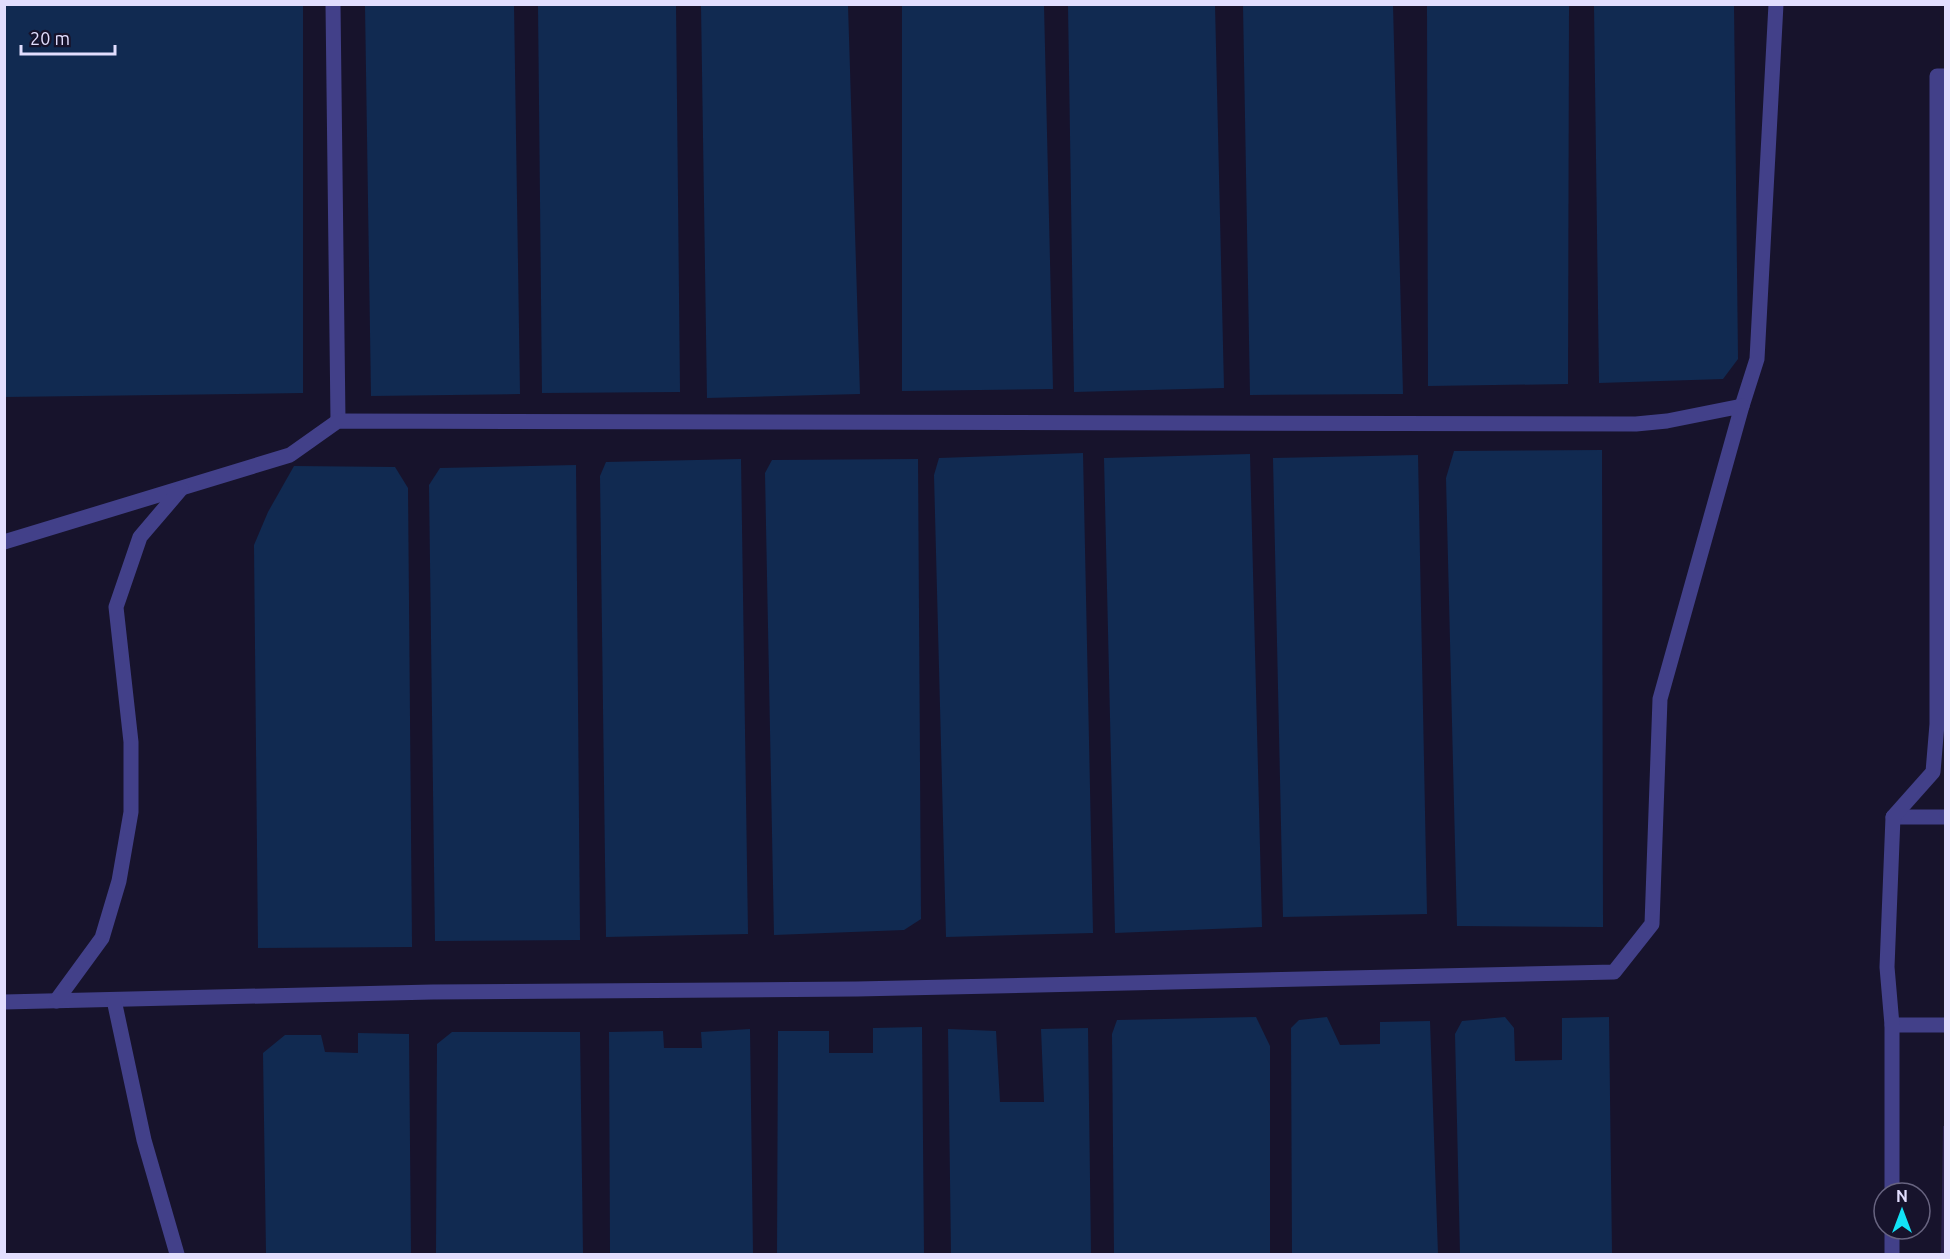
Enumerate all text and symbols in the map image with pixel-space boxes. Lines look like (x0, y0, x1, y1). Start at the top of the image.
scale bar (21, 18, 116, 56)
text: 20 m (30, 28, 70, 48)
north arrow (1872, 1181, 1932, 1241)
text: N (1896, 1187, 1908, 1205)

